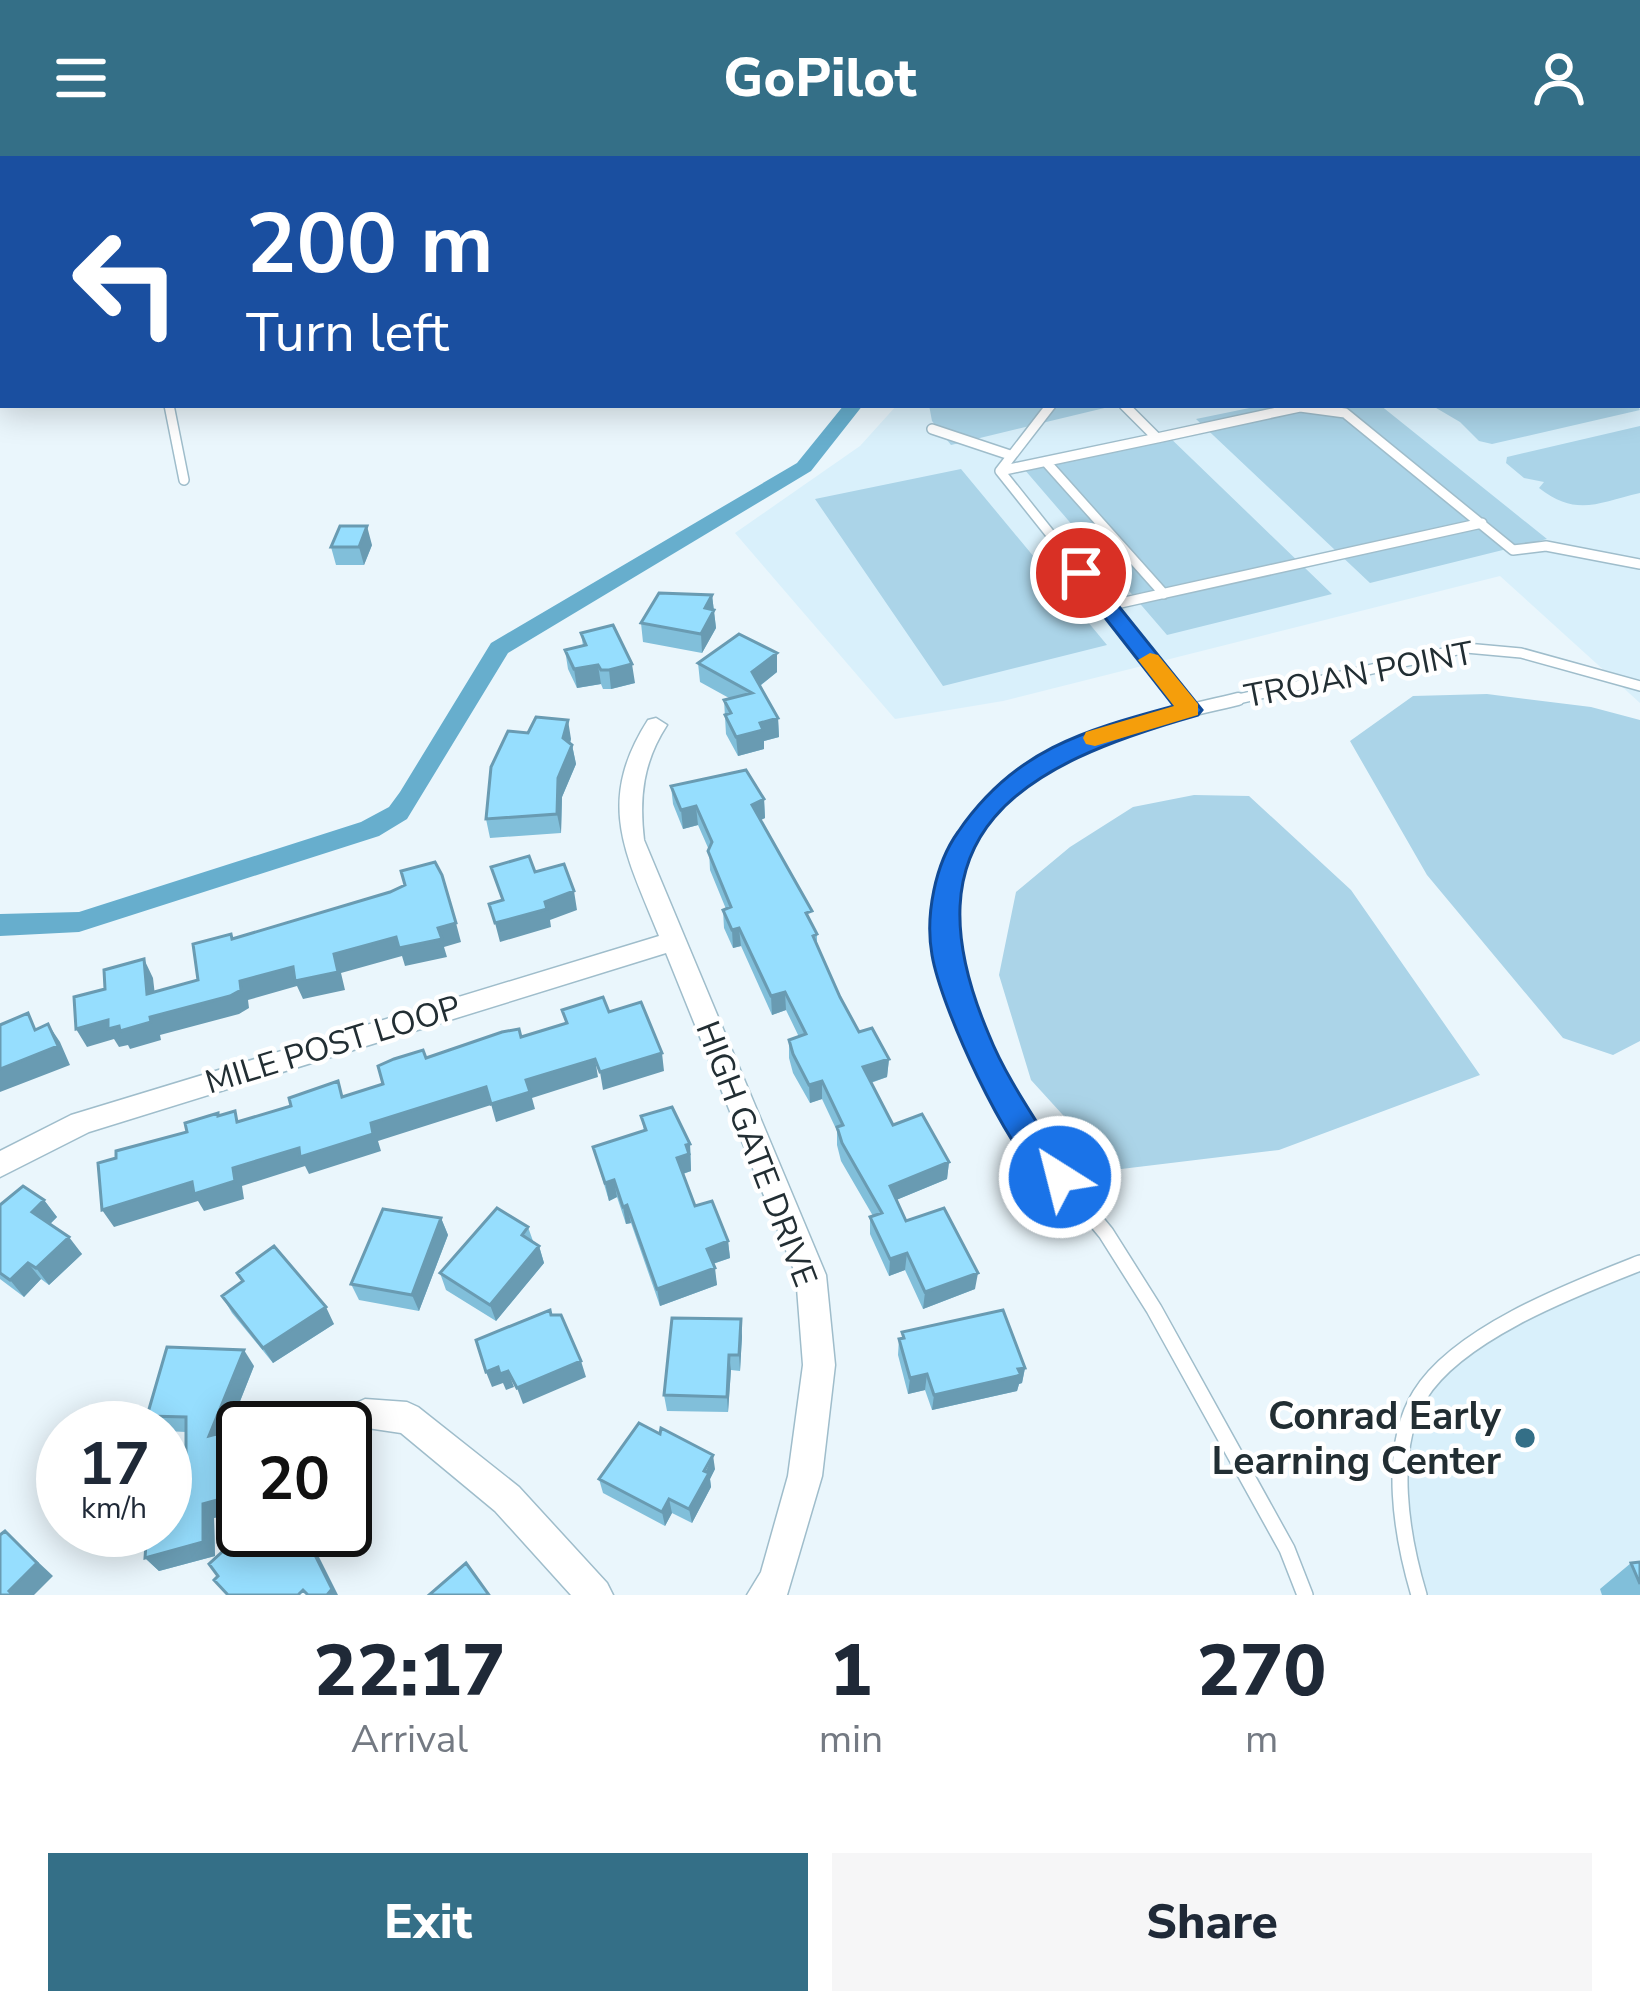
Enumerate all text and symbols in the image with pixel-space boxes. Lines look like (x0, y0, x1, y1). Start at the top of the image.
text: GoPilot (723, 41, 917, 115)
icon: menu (48, 45, 114, 111)
icon: person (1526, 45, 1592, 111)
text: 200 m (246, 187, 494, 302)
icon: left (48, 204, 204, 360)
text: Turn left (246, 296, 449, 370)
pin (1030, 522, 1132, 624)
icon: arrive (1048, 540, 1114, 606)
street label: TROJAN POINT (1241, 631, 1477, 719)
street label: MILE POST LOOP (200, 985, 466, 1105)
street label: HIGH GATE DRIVE (685, 1015, 827, 1293)
position arrow (997, 1114, 1123, 1240)
place label: Conrad Early Learning Center (1212, 1390, 1502, 1488)
speed limit sign: 20 (216, 1401, 372, 1557)
text: 17 (78, 1423, 150, 1505)
marker: Conrad Early Learning Center (1512, 1425, 1538, 1451)
text: km/h (81, 1488, 147, 1529)
text: 22:17 (314, 1622, 505, 1720)
text: 1 (829, 1622, 873, 1720)
text: 270 (1197, 1622, 1326, 1720)
text: Arrival (351, 1713, 468, 1766)
text: min (819, 1713, 883, 1766)
text: m (1245, 1713, 1278, 1766)
button: Exit (48, 1853, 808, 1991)
button: Share (832, 1853, 1592, 1991)

